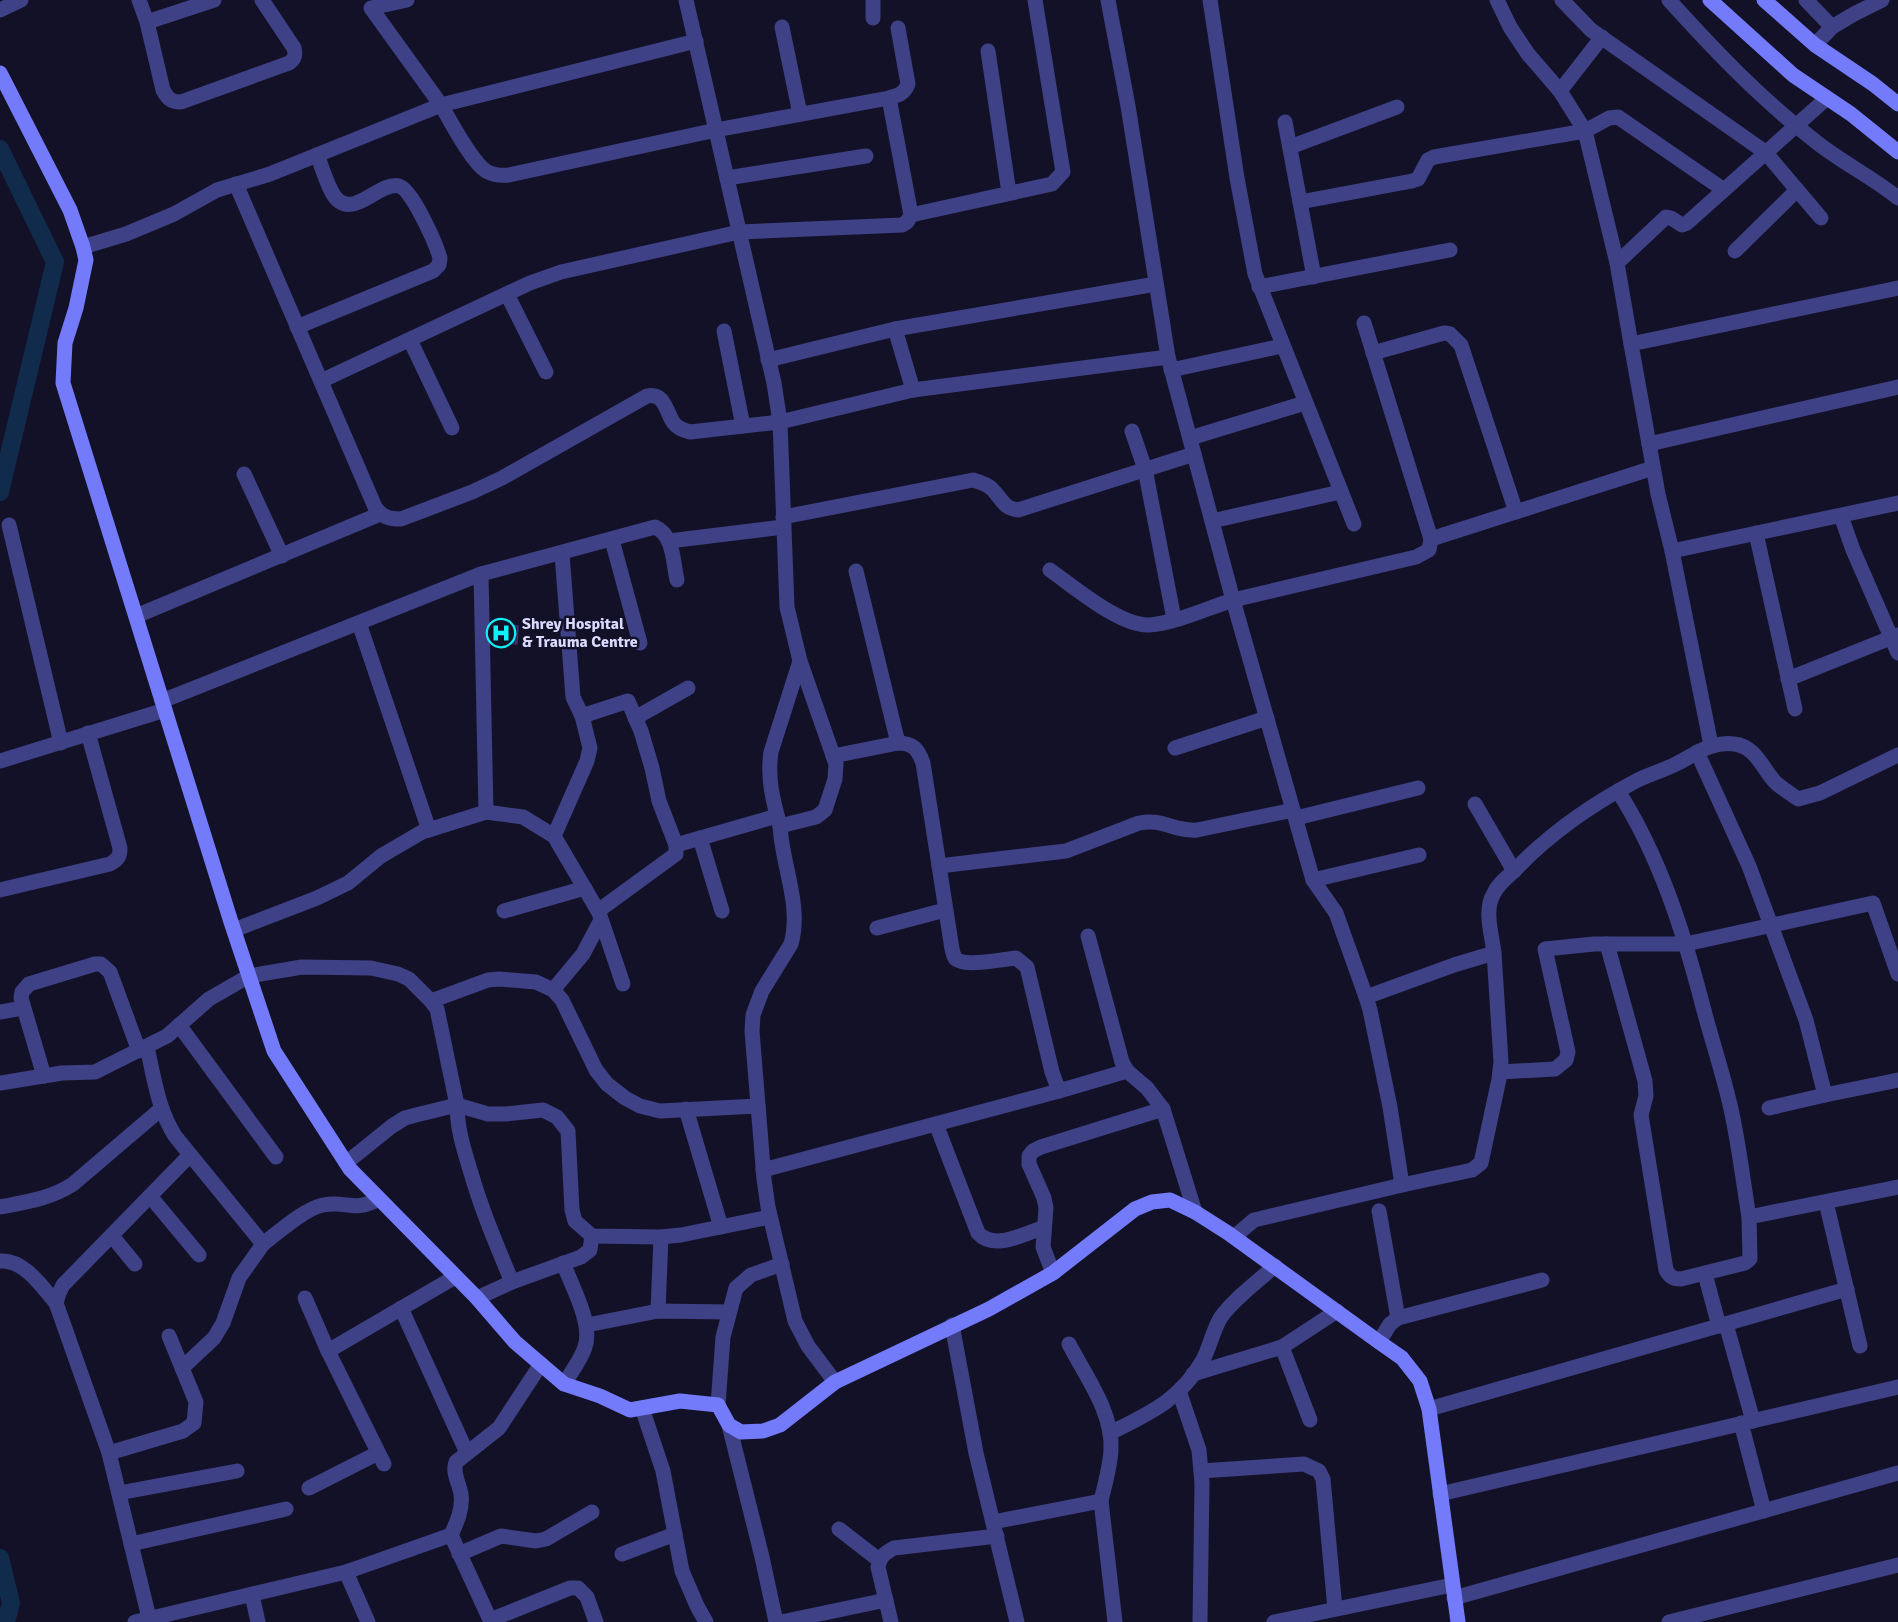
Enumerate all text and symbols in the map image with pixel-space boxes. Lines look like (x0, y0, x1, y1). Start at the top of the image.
place label: Shrey Hospital & Trauma Centre (522, 614, 638, 652)
hospital icon: Shrey Hospital & Trauma Centre (485, 617, 517, 649)

